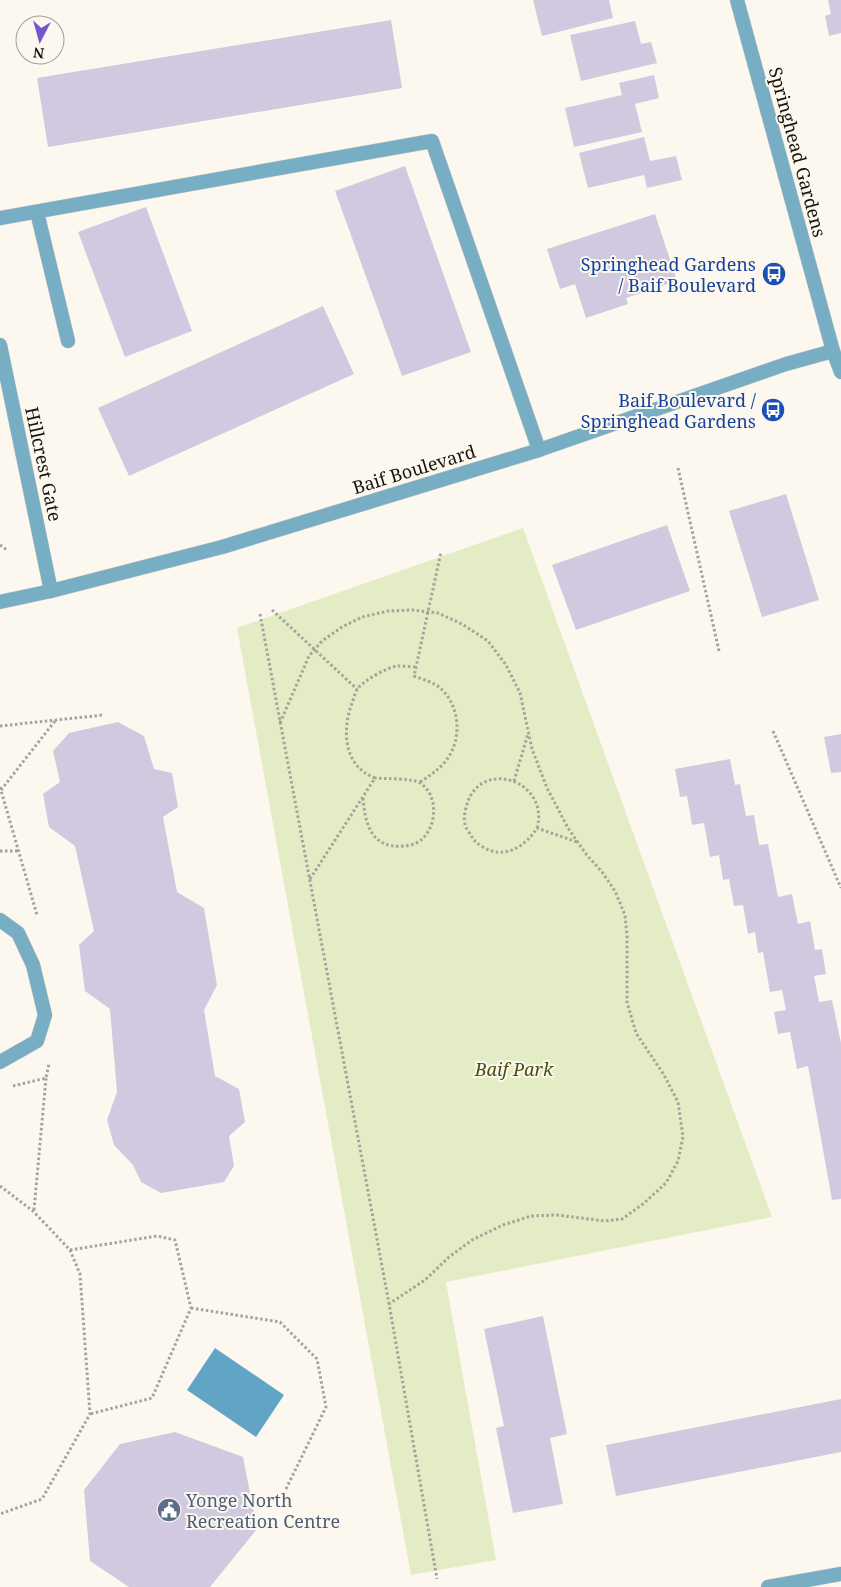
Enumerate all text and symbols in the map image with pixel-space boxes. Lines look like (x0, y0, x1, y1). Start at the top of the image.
north arrow (15, 15, 65, 65)
text: N (32, 43, 45, 63)
street label: Springhead Gardens (764, 64, 832, 240)
place label: Springhead Gardens / Baif Boulevard (581, 252, 756, 297)
bus stop icon: Springhead Gardens / Baif Boulevard (761, 261, 787, 287)
place label: Baif Boulevard / Springhead Gardens (581, 388, 757, 433)
bus stop icon: Baif Boulevard / Springhead Gardens (760, 397, 786, 423)
street label: Hillcrest Gate (20, 405, 68, 523)
street label: Baif Boulevard (349, 439, 479, 499)
park label: Baif Park (474, 1057, 554, 1081)
place label: Yonge North Recreation Centre (185, 1488, 340, 1533)
public building icon: Yonge North Recreation Centre (156, 1497, 182, 1523)

